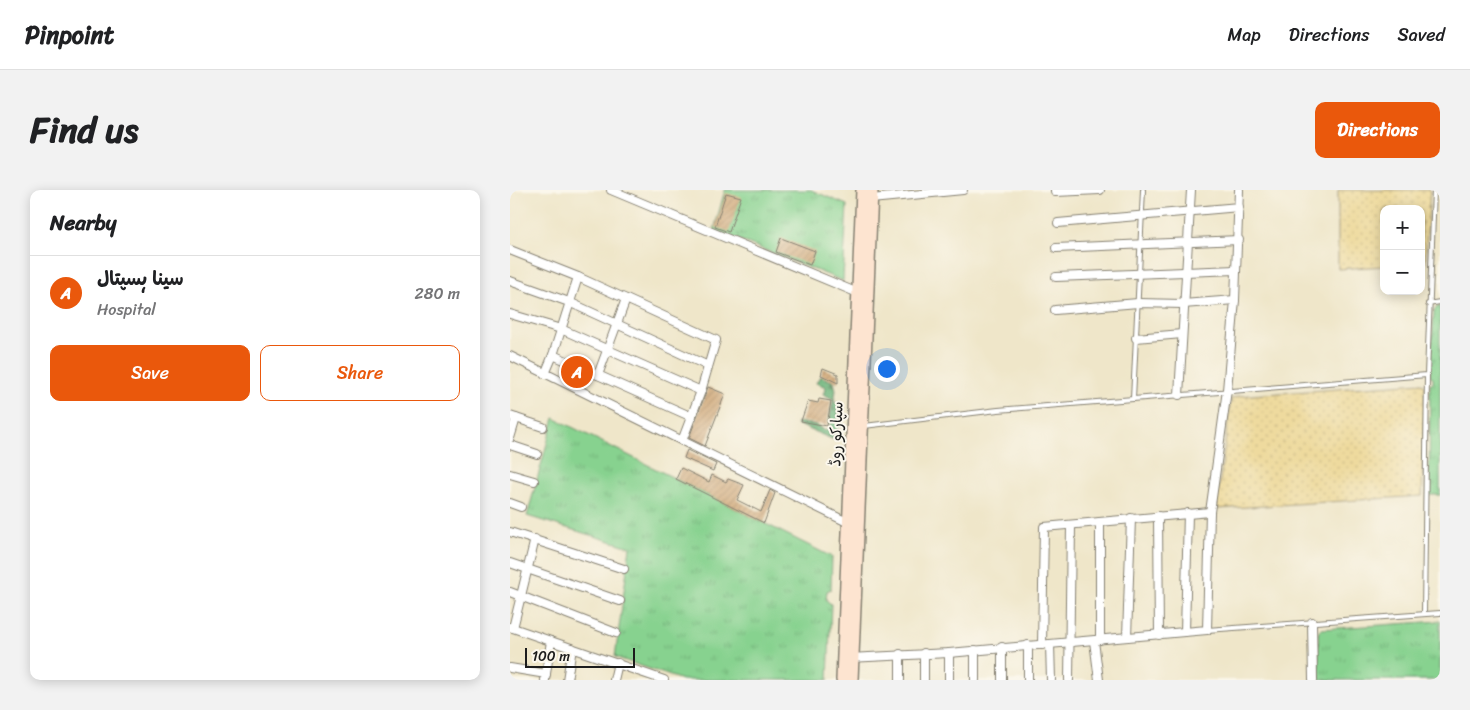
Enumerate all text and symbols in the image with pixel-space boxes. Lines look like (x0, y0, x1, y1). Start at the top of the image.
text: Pinpoint (25, 14, 114, 56)
text: Map (1228, 19, 1261, 51)
text: Directions (1289, 19, 1370, 51)
text: Saved (1398, 19, 1445, 51)
text: Find us (30, 99, 138, 161)
button: Directions (1315, 102, 1440, 158)
text: Nearby (50, 204, 116, 242)
map controls (1380, 205, 1425, 295)
button: + (1380, 205, 1425, 250)
button: − (1380, 250, 1425, 295)
text: سینا ہسپتال (97, 262, 184, 295)
text: A (61, 279, 71, 308)
text: 280 m (415, 279, 460, 308)
text: Hospital (97, 295, 156, 324)
button: Save (50, 345, 250, 401)
button: Share (260, 345, 460, 401)
pin: A (561, 353, 593, 391)
your location (874, 356, 900, 382)
street label: سپارکو روڈ (820, 401, 852, 467)
text: 100 m (532, 644, 570, 669)
scale bar (525, 645, 635, 668)

